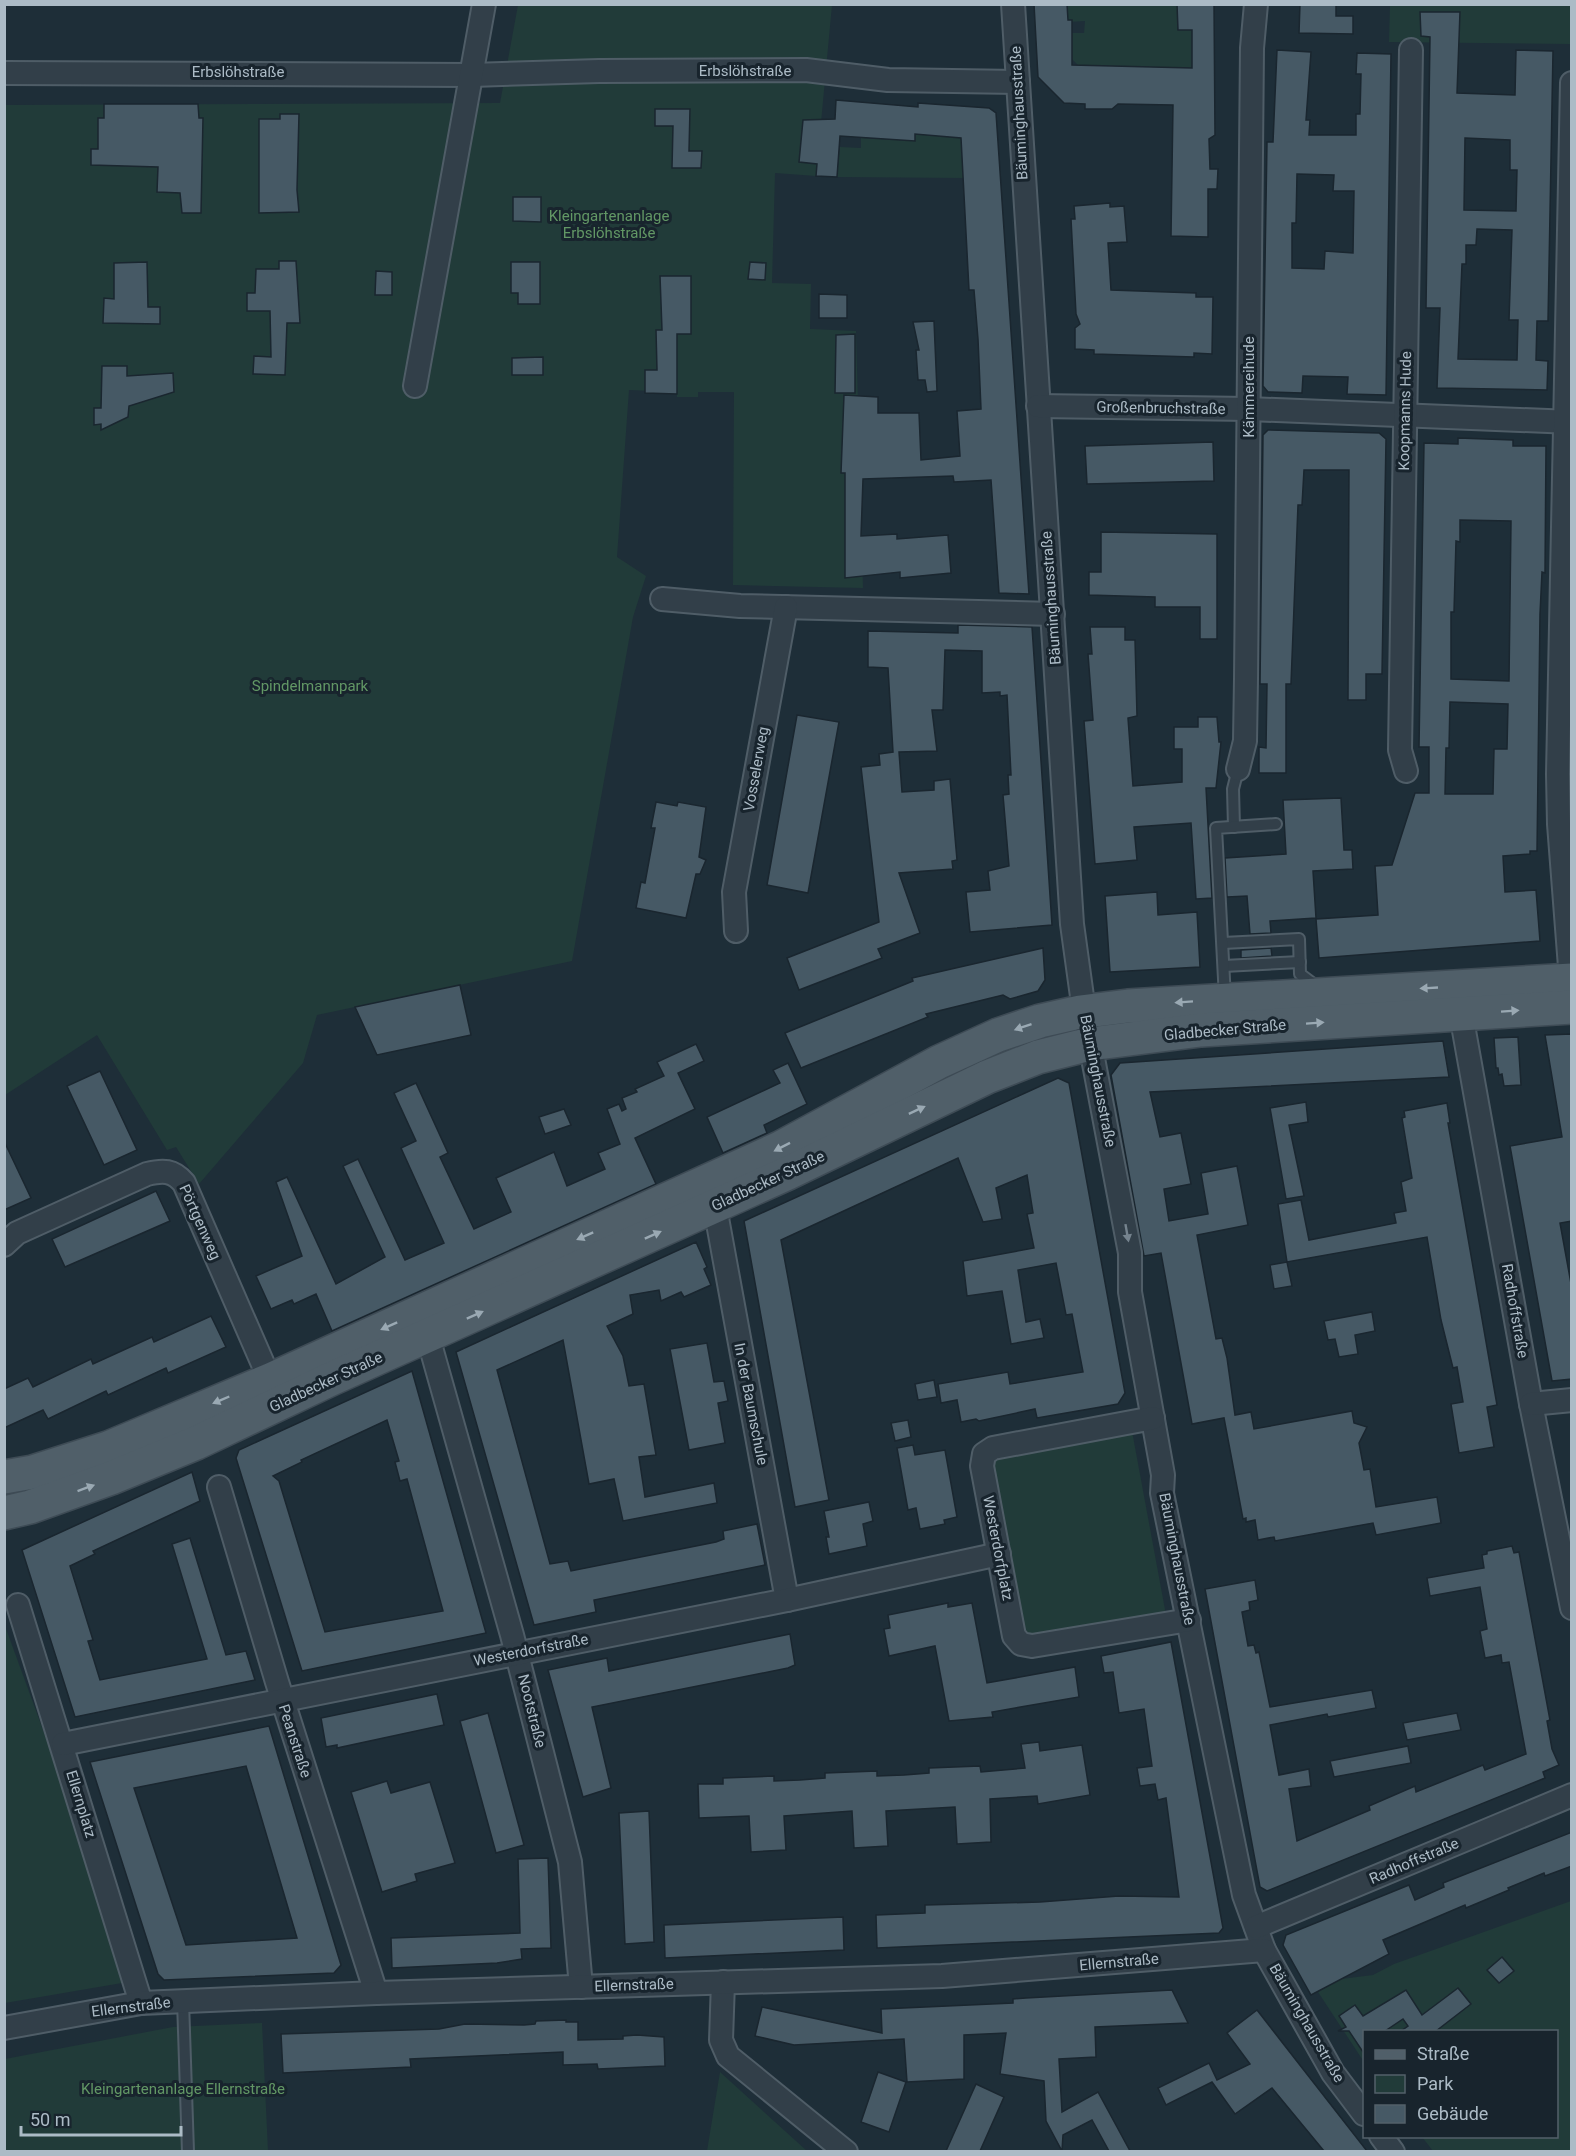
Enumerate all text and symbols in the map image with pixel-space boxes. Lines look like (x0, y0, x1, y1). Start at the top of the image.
street label: Bäuminghausstraße (1006, 45, 1031, 180)
street label: Erbslöhstraße (699, 62, 791, 80)
street label: Erbslöhstraße (192, 63, 284, 81)
park label: Kleingartenanlage Erbslöhstraße (549, 207, 669, 242)
street label: Kämmereihude (1240, 336, 1258, 438)
street label: Koopmanns Hude (1395, 351, 1415, 471)
street label: Großenbruchstraße (1096, 398, 1226, 418)
street label: Bäuminghausstraße (1037, 530, 1065, 666)
park label: Spindelmannpark (252, 677, 369, 695)
street label: Vosselerweg (740, 725, 772, 813)
one-way arrow (1420, 983, 1439, 993)
one-way arrow (1174, 997, 1193, 1007)
one-way arrow (1501, 1006, 1520, 1015)
street label: Bäuminghausstraße (1076, 1013, 1120, 1149)
street label: Gladbecker Straße (1163, 1016, 1287, 1044)
one-way arrow (1306, 1018, 1325, 1028)
one-way arrow (1014, 1023, 1032, 1032)
one-way arrow (908, 1106, 925, 1115)
one-way arrow (773, 1141, 791, 1151)
street label: Gladbecker Straße (709, 1147, 827, 1215)
street label: Pörtgenweg (175, 1182, 225, 1262)
one-way arrow (1123, 1224, 1132, 1243)
one-way arrow (644, 1230, 662, 1240)
one-way arrow (577, 1232, 594, 1241)
street label: Radhoffstraße (1498, 1262, 1532, 1360)
one-way arrow (466, 1310, 484, 1320)
one-way arrow (380, 1321, 397, 1330)
street label: In der Baumschule (730, 1341, 772, 1467)
street label: Gladbecker Straße (267, 1348, 385, 1416)
one-way arrow (212, 1396, 230, 1405)
one-way arrow (77, 1482, 95, 1492)
street label: Bäuminghausstraße (1155, 1491, 1199, 1627)
street label: Westerdorfplatz (979, 1494, 1017, 1602)
street label: Westerdorfstraße (472, 1630, 590, 1670)
street label: Nootstraße (514, 1672, 550, 1750)
street label: Peanstraße (275, 1702, 315, 1780)
street label: Ellernplatz (62, 1768, 100, 1840)
street label: Radhoffstraße (1366, 1834, 1462, 1888)
street label: Ellernstraße (1079, 1950, 1159, 1974)
street label: Bäuminghausstraße (1266, 1960, 1348, 2086)
street label: Ellernstraße (594, 1975, 674, 1995)
street label: Ellernstraße (90, 1993, 172, 2021)
legend (1363, 2030, 1558, 2138)
text: Straße (1417, 2043, 1469, 2064)
text: Park (1417, 2073, 1454, 2094)
park label: Kleingartenanlage Ellernstraße (81, 2080, 285, 2098)
scale bar (21, 2099, 182, 2137)
text: Gebäude (1417, 2103, 1488, 2124)
text: 50 m (30, 2109, 70, 2130)

